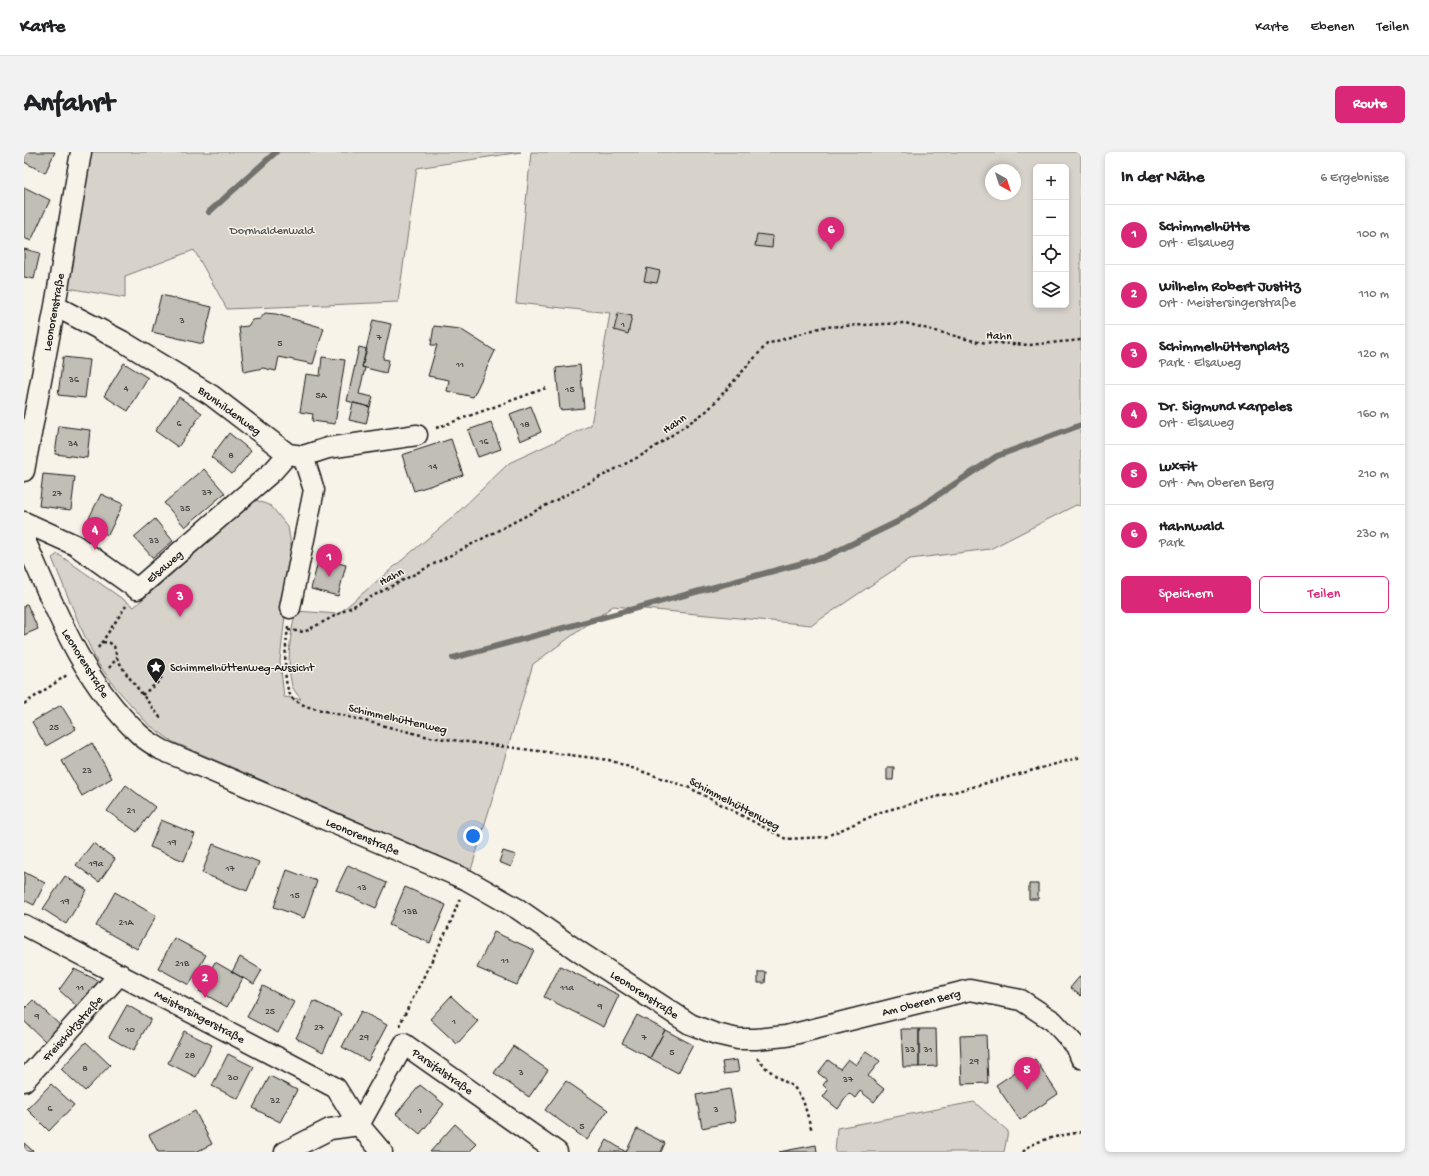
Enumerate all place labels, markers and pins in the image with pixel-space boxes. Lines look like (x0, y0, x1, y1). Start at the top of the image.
pin: 6 (818, 217, 844, 250)
pin: 4 (82, 517, 108, 550)
pin: 1 (316, 544, 342, 577)
pin: 3 (167, 584, 193, 617)
place icon: Schimmelhüttenweg-Aussicht (145, 656, 167, 684)
place label: Schimmelhüttenweg-Aussicht (170, 662, 315, 676)
pin: 2 (192, 965, 218, 998)
pin: 5 (1014, 1057, 1040, 1090)

